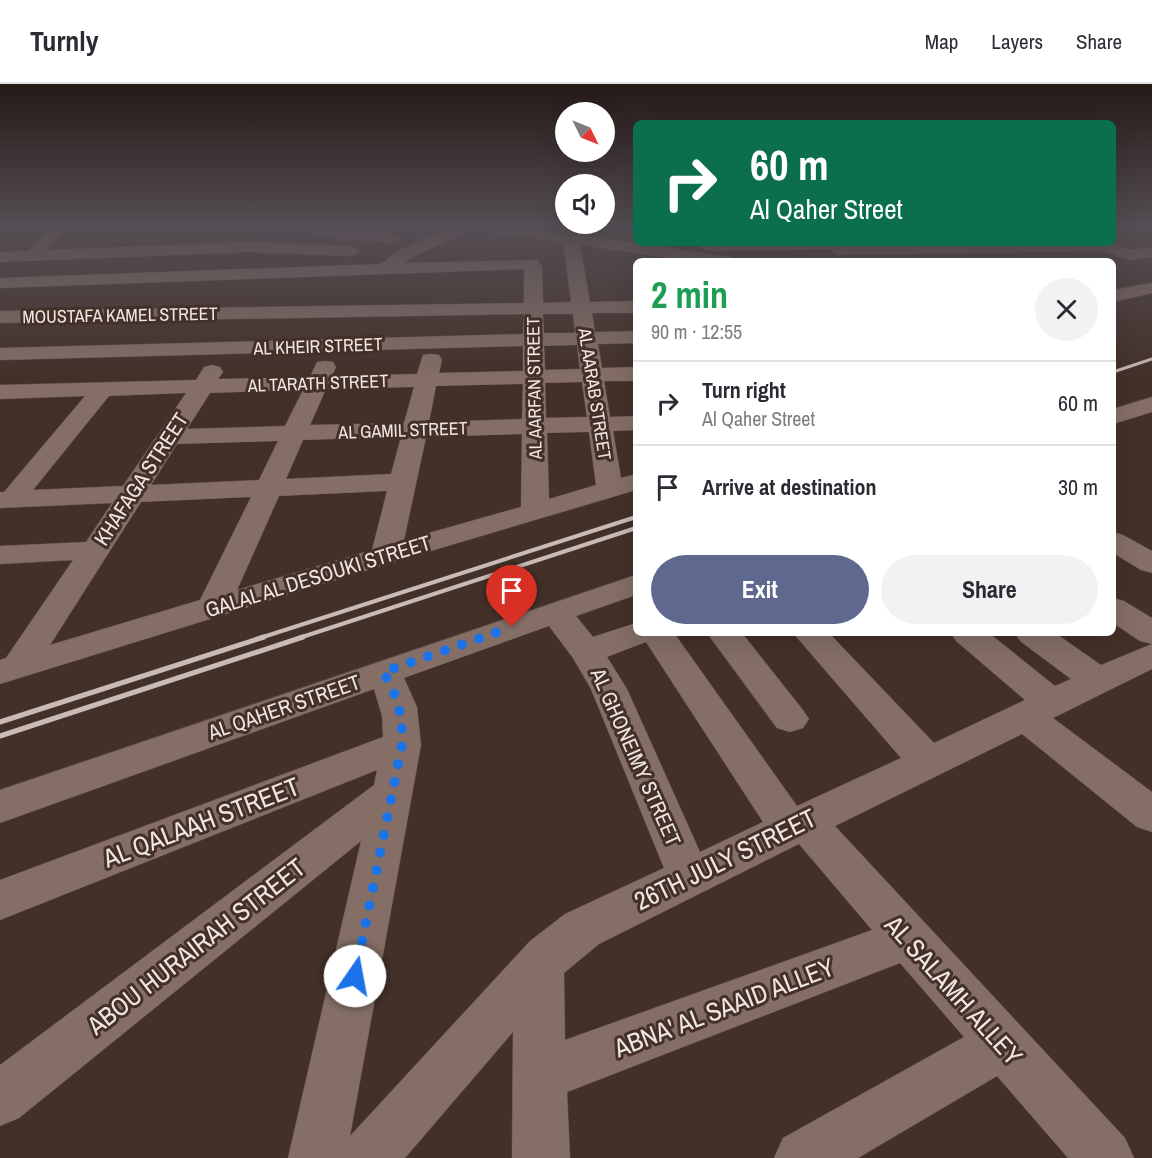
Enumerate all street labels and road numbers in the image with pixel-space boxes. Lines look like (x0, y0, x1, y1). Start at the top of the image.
street label: MOUSTAFA KAMEL STREET (22, 301, 218, 329)
street label: AL AARFAN STREET (520, 317, 548, 460)
street label: AL AARAB STREET (572, 325, 618, 462)
street label: AL KHEIR STREET (252, 331, 383, 361)
street label: AL TARATH STREET (246, 368, 389, 398)
street label: KHAFAGA STREET (87, 406, 195, 551)
street label: AL GAMIL STREET (337, 415, 468, 445)
street label: GALAL AL DESOUKI STREET (202, 528, 435, 624)
street label: AL GHONEIMY STREET (583, 663, 688, 851)
street label: AL QAHER STREET (203, 667, 364, 747)
street label: AL QALAAH STREET (97, 768, 304, 876)
street label: 26TH JULY STREET (628, 800, 822, 918)
street label: ABOU HURAIRAH STREET (79, 850, 312, 1043)
street label: AL SALAMH ALLEY (877, 907, 1031, 1073)
street label: ABNA' AL SAAID ALLEY (608, 949, 840, 1065)

